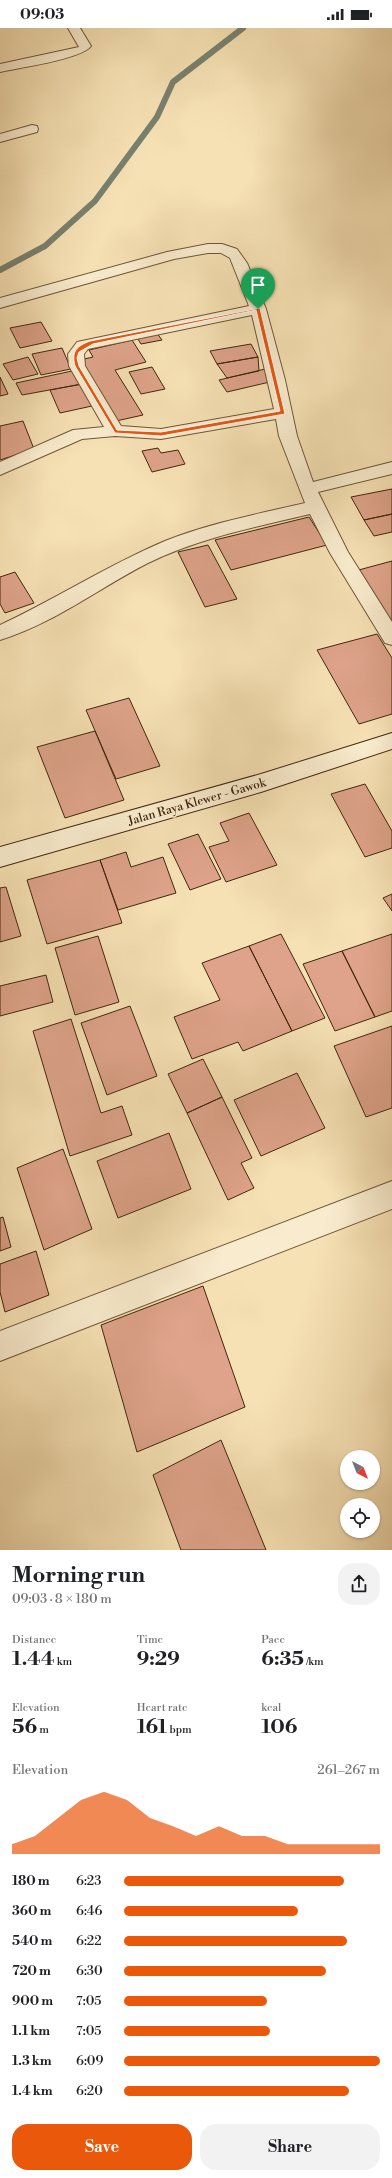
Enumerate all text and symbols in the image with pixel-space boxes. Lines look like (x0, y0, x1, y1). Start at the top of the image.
text: 09:03 (20, 5, 64, 24)
pin (241, 268, 275, 309)
icon: arrive (247, 274, 269, 296)
street label: Jalan Raya Klewer - Gawok (125, 775, 268, 829)
north arrow (340, 1450, 380, 1490)
map controls (340, 1450, 380, 1538)
button: locate (340, 1498, 380, 1538)
text: Morning run (12, 1562, 145, 1589)
button: share (338, 1563, 380, 1605)
text: 09:03 · 8 × 180 m (12, 1591, 112, 1607)
text: Distance (12, 1633, 56, 1647)
text: Time (137, 1633, 163, 1647)
text: Pace (261, 1633, 285, 1647)
text: 1.44 (12, 1647, 54, 1672)
text: 9:29 (137, 1647, 180, 1672)
text: 6:35 (261, 1647, 304, 1672)
text: km (54, 1655, 72, 1669)
text: /km (304, 1655, 324, 1669)
text: Elevation (12, 1701, 60, 1715)
text: Heart rate (137, 1701, 187, 1715)
text: kcal (261, 1701, 281, 1715)
text: 56 (12, 1715, 37, 1740)
text: 161 (137, 1715, 167, 1740)
text: 106 (261, 1715, 297, 1740)
text: m (37, 1723, 49, 1737)
text: bpm (167, 1723, 192, 1737)
text: Elevation (12, 1762, 68, 1778)
text: 261–267 m (317, 1762, 380, 1778)
text: 180 m (12, 1873, 50, 1889)
text: 6:23 (76, 1873, 101, 1889)
text: 360 m (12, 1903, 51, 1919)
text: 6:46 (76, 1903, 102, 1919)
text: 540 m (12, 1933, 52, 1949)
text: 6:22 (76, 1933, 102, 1949)
text: 720 m (12, 1963, 51, 1979)
text: 6:30 (76, 1963, 103, 1979)
text: 900 m (12, 1993, 53, 2009)
text: 7:05 (76, 1993, 101, 2009)
text: 1.1 km (12, 2023, 50, 2039)
text: 7:05 (76, 2023, 101, 2039)
text: 1.3 km (12, 2053, 52, 2069)
text: 6:09 (76, 2053, 103, 2069)
text: 1.4 km (12, 2083, 53, 2099)
text: 6:20 (76, 2083, 103, 2099)
button: Save (12, 2124, 192, 2170)
button: Share (200, 2124, 380, 2170)

